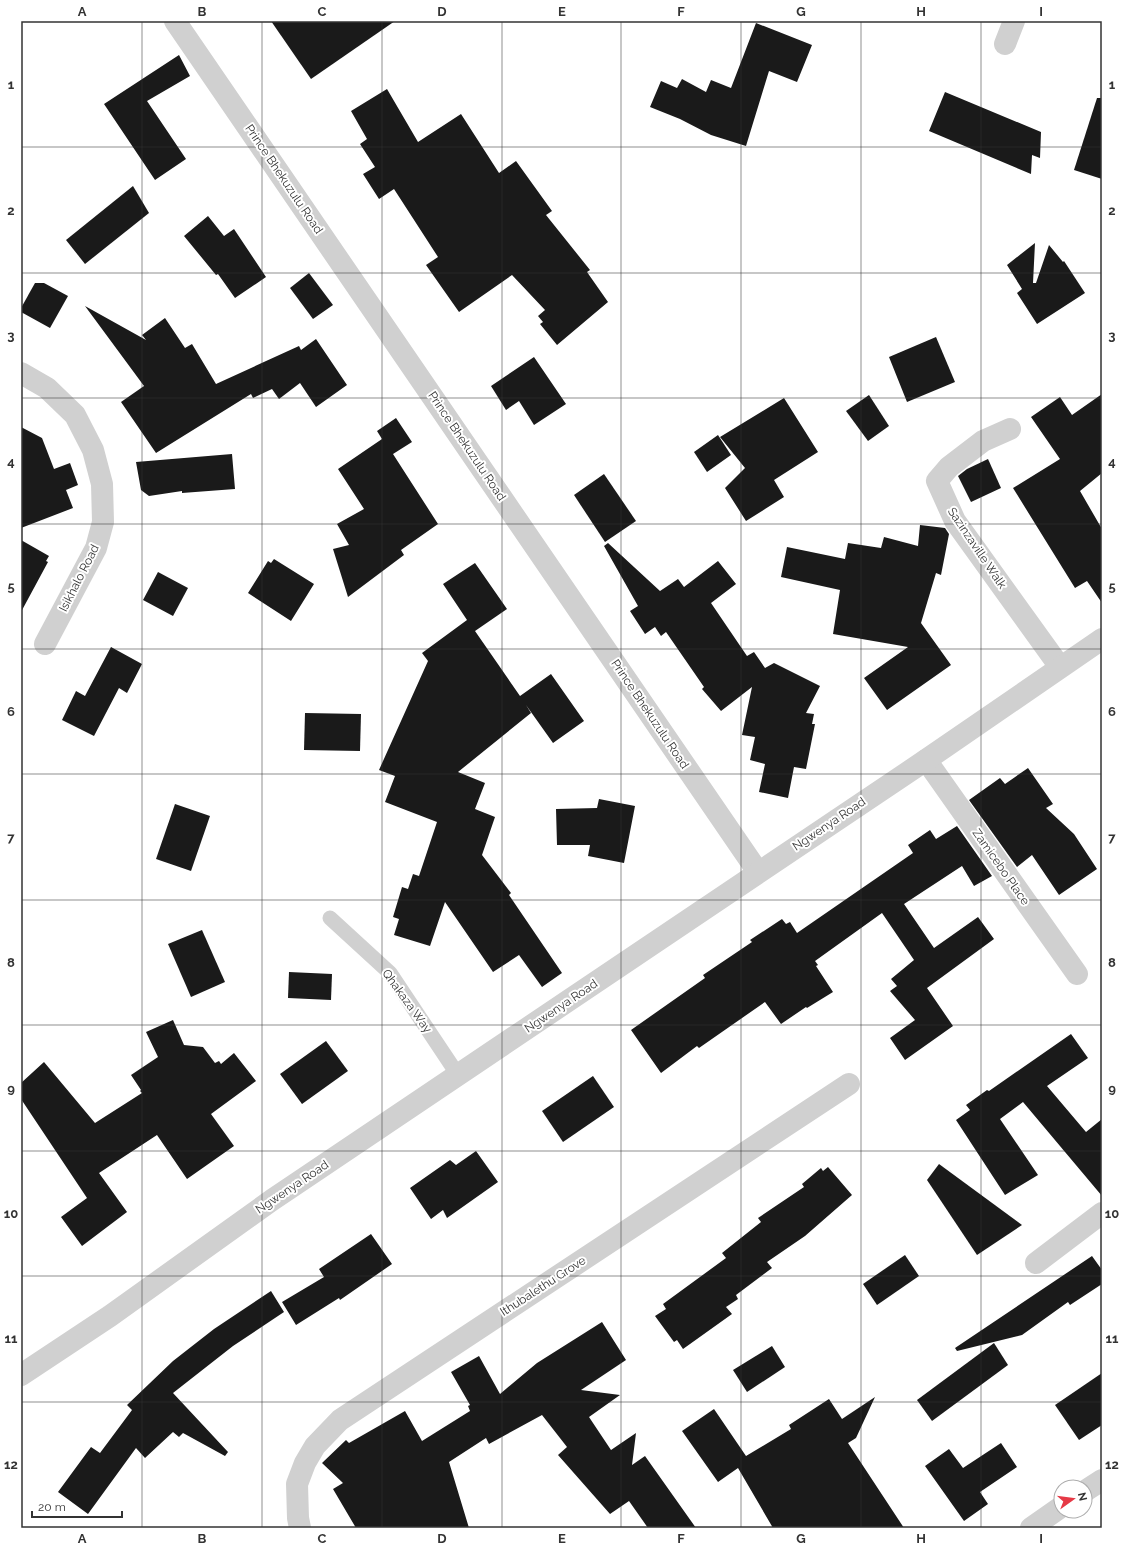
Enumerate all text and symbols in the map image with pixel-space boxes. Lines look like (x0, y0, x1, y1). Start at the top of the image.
text: A (78, 4, 87, 19)
text: B (198, 4, 207, 19)
text: C (318, 4, 327, 19)
text: D (437, 4, 447, 19)
text: E (558, 4, 566, 19)
text: F (677, 4, 685, 19)
text: G (796, 4, 806, 19)
text: H (916, 4, 926, 19)
text: I (1039, 4, 1043, 19)
text: 1 (8, 77, 15, 92)
text: 1 (1109, 77, 1116, 92)
street label: Prince Bhekuzulu Road (242, 122, 326, 236)
text: 2 (7, 203, 15, 218)
text: 2 (1108, 203, 1116, 218)
text: 3 (7, 328, 15, 343)
text: 3 (1108, 328, 1116, 343)
street label: Prince Bhekuzulu Road (425, 389, 509, 503)
text: 4 (7, 454, 15, 469)
text: 4 (1108, 454, 1116, 469)
street label: Sazinzaville Walk (945, 505, 1010, 592)
street label: Isikhalo Road (56, 542, 102, 614)
text: 5 (7, 579, 15, 594)
text: 5 (1108, 579, 1116, 594)
street label: Prince Bhekuzulu Road (608, 657, 692, 771)
text: 6 (7, 704, 15, 719)
text: 6 (1108, 704, 1116, 719)
street label: Ngwenya Road (790, 794, 868, 854)
street label: Zamicebo Place (970, 826, 1032, 908)
text: 7 (7, 830, 15, 845)
text: 7 (1108, 830, 1116, 845)
text: 8 (7, 955, 15, 970)
text: 8 (1108, 955, 1116, 970)
street label: Qhakaza Way (379, 966, 435, 1036)
street label: Ngwenya Road (522, 976, 600, 1036)
text: 9 (7, 1081, 15, 1096)
text: 9 (1108, 1081, 1116, 1096)
street label: Ngwenya Road (253, 1157, 331, 1217)
text: 10 (4, 1206, 18, 1221)
text: 10 (1105, 1206, 1119, 1221)
street label: Ithubalethu Grove (498, 1253, 588, 1319)
text: 11 (5, 1331, 18, 1346)
text: 11 (1106, 1331, 1119, 1346)
text: 12 (4, 1457, 18, 1472)
text: 12 (1105, 1457, 1119, 1472)
north arrow (1053, 1479, 1093, 1519)
text: N (1075, 1491, 1090, 1502)
scale bar (32, 1493, 122, 1519)
text: 20 m (38, 1500, 66, 1514)
text: A (78, 1531, 87, 1546)
text: B (198, 1531, 207, 1546)
text: C (318, 1531, 327, 1546)
text: D (437, 1531, 447, 1546)
text: E (558, 1531, 566, 1546)
text: F (677, 1531, 685, 1546)
text: G (796, 1531, 806, 1546)
text: H (916, 1531, 926, 1546)
text: I (1039, 1531, 1043, 1546)

